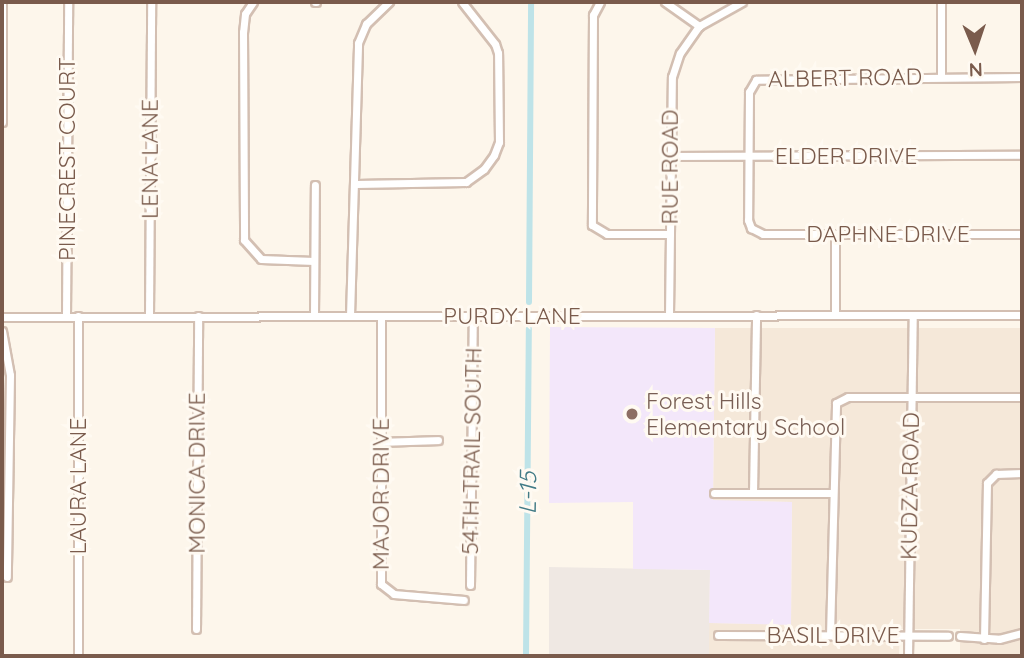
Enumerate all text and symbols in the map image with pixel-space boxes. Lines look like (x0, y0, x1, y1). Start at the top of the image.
north arrow (940, 14, 1010, 84)
street label: PINECREST COURT (53, 57, 81, 261)
text: N (968, 58, 983, 82)
street label: ALBERT ROAD (768, 63, 922, 93)
street label: LENA LANE (136, 99, 164, 219)
street label: RUE ROAD (656, 109, 684, 225)
street label: ELDER DRIVE (775, 142, 917, 170)
street label: DAPHNE DRIVE (806, 220, 970, 248)
street label: PURDY LANE (443, 302, 581, 330)
street label: 54TH TRAIL SOUTH (456, 347, 488, 555)
place label: Forest Hills Elementary School (646, 387, 845, 441)
street label: MONICA DRIVE (183, 392, 211, 554)
marker: Forest Hills Elementary School (624, 406, 640, 422)
street label: KUDZA ROAD (895, 412, 925, 560)
street label: LAURA LANE (64, 418, 92, 554)
street label: MAJOR DRIVE (367, 418, 395, 570)
water label: L-15 (513, 471, 543, 515)
street label: BASIL DRIVE (766, 621, 900, 649)

